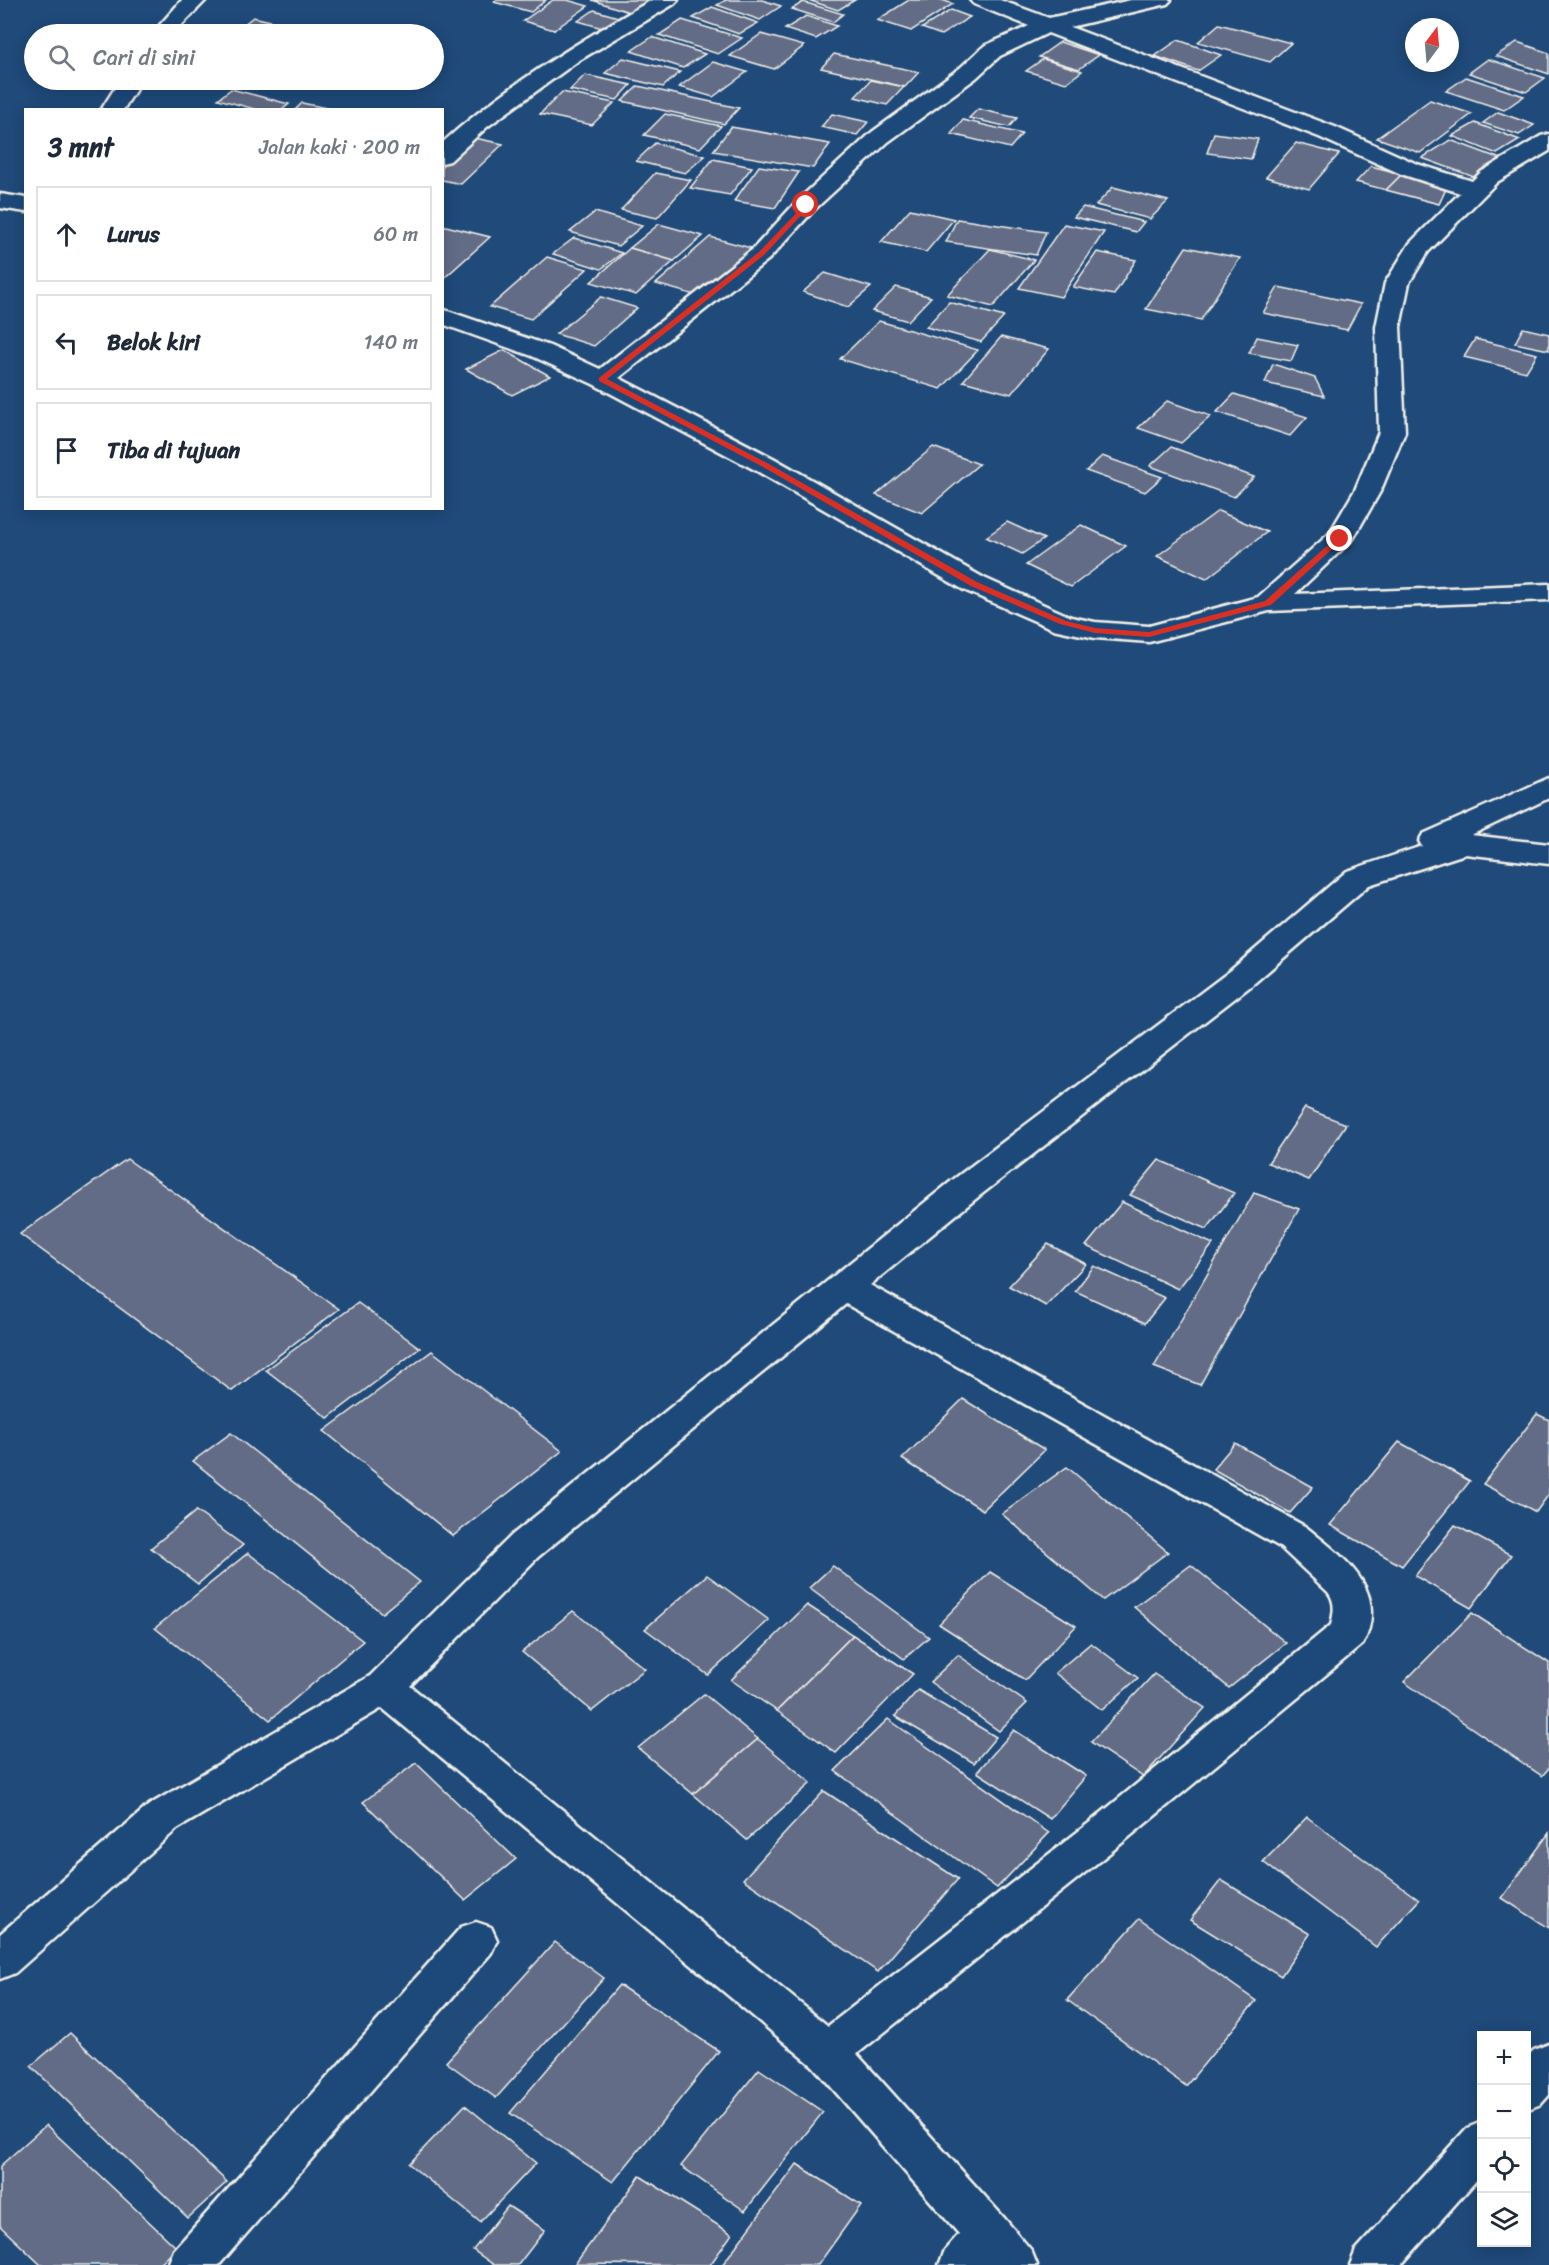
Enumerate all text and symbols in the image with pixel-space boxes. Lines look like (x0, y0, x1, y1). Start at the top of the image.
north arrow (1405, 18, 1459, 72)
search box (24, 24, 444, 90)
text: Cari di sini (93, 38, 195, 77)
icon: search (45, 41, 78, 74)
text: 3 mnt (48, 124, 114, 170)
text: Jalan kaki · 200 m (259, 130, 420, 165)
route start (792, 191, 818, 217)
text: Lurus (107, 215, 160, 254)
text: 60 m (373, 217, 418, 252)
icon: ahead (50, 218, 83, 251)
text: Belok kiri (107, 323, 200, 362)
text: 140 m (364, 325, 418, 360)
icon: left (50, 326, 83, 359)
text: Tiba di tujuan (107, 431, 240, 470)
icon: arrive (50, 434, 83, 467)
route end (1326, 525, 1352, 551)
map controls (1477, 2031, 1531, 2247)
button: + (1477, 2031, 1531, 2085)
button: − (1477, 2085, 1531, 2139)
button: locate (1477, 2139, 1531, 2193)
button: layers (1477, 2193, 1531, 2247)

